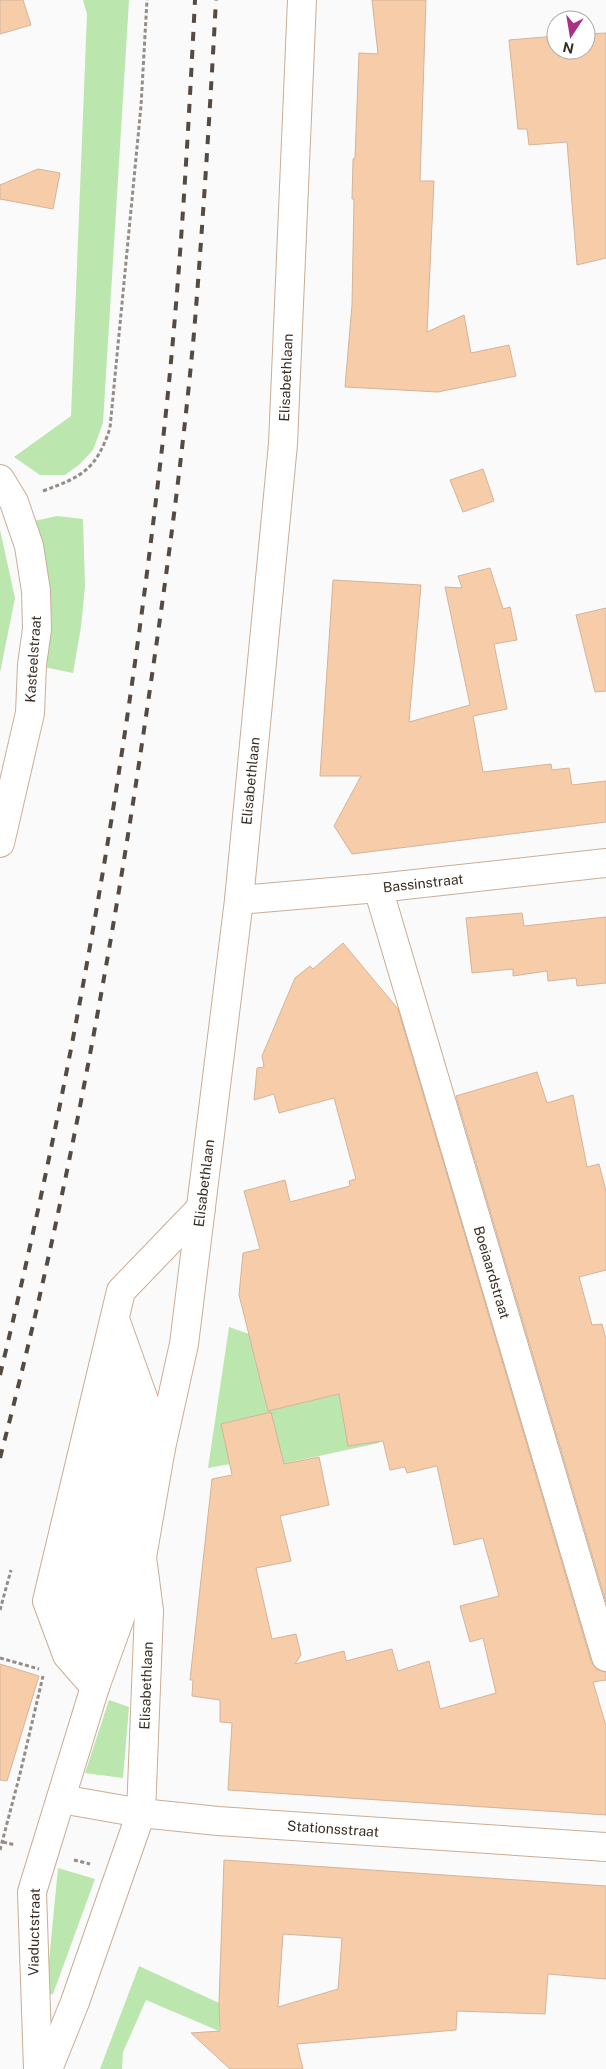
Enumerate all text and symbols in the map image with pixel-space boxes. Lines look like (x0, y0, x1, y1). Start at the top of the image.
north arrow (546, 10, 596, 60)
text: N (561, 39, 575, 57)
street label: Elisabethlaan (276, 333, 296, 422)
street label: Kasteelstraat (22, 615, 44, 703)
street label: Elisabethlaan (238, 736, 263, 826)
street label: Bassinstraat (382, 871, 464, 895)
street label: Elisabethlaan (191, 1138, 217, 1228)
street label: Boeiaardstraat (471, 1224, 513, 1321)
street label: Elisabethlaan (136, 1641, 156, 1730)
street label: Stationsstraat (287, 1818, 380, 1840)
street label: Viaductstraat (25, 1888, 43, 1976)

